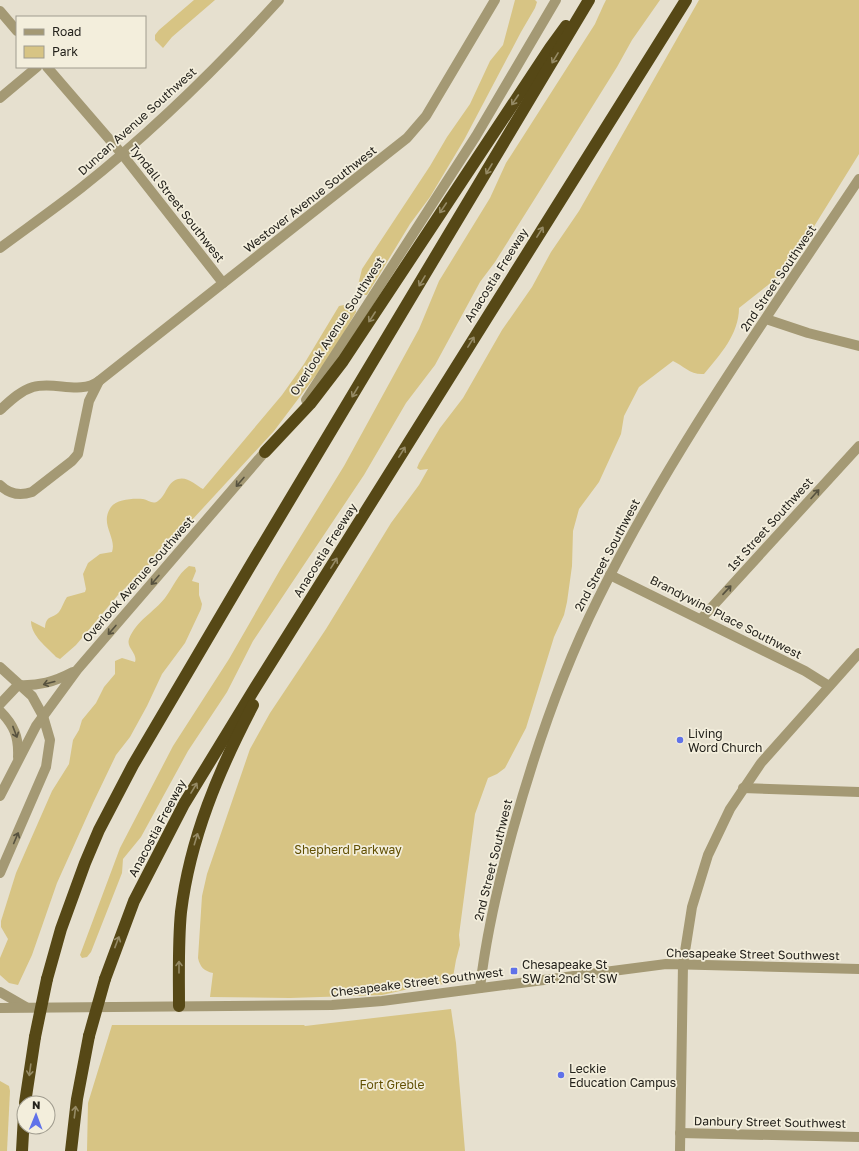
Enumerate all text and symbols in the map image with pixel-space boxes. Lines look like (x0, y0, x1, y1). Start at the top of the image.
legend (16, 16, 146, 68)
text: Road (52, 24, 81, 39)
text: Park (52, 44, 78, 59)
one-way arrow (551, 52, 559, 64)
street label: Duncan Avenue Southwest (75, 64, 199, 178)
one-way arrow (511, 94, 519, 105)
street label: Tyndall Street Southwest (126, 141, 228, 265)
street label: Westover Avenue Southwest (241, 142, 380, 256)
one-way arrow (484, 163, 492, 175)
one-way arrow (439, 202, 447, 214)
street label: 2nd Street Southwest (737, 222, 819, 334)
street label: Anacostia Freeway (461, 225, 531, 325)
one-way arrow (536, 227, 544, 238)
street label: Overlook Avenue Southwest (287, 254, 388, 398)
one-way arrow (418, 275, 426, 287)
one-way arrow (368, 311, 376, 322)
one-way arrow (467, 337, 475, 348)
one-way arrow (351, 386, 359, 397)
one-way arrow (398, 447, 407, 458)
street label: 1st Street Southwest (724, 474, 816, 574)
one-way arrow (235, 476, 244, 487)
one-way arrow (810, 489, 819, 500)
street label: 2nd Street Southwest (571, 496, 643, 614)
street label: Anacostia Freeway (290, 500, 360, 600)
street label: Overlook Avenue Southwest (79, 513, 197, 645)
one-way arrow (330, 557, 338, 569)
street label: Brandywine Place Southwest (648, 572, 805, 662)
one-way arrow (150, 575, 159, 585)
one-way arrow (722, 586, 731, 596)
one-way arrow (107, 624, 116, 635)
one-way arrow (42, 680, 55, 687)
one-way arrow (12, 726, 20, 738)
place label: Living Word Church (688, 726, 762, 755)
marker: Living Word Church (675, 735, 685, 745)
street label: Anacostia Freeway (125, 776, 189, 879)
one-way arrow (190, 783, 198, 794)
street label: 2nd Street Southwest (471, 797, 515, 923)
one-way arrow (12, 832, 20, 844)
one-way arrow (193, 833, 200, 846)
park label: Shepherd Parkway (294, 842, 402, 857)
one-way arrow (114, 936, 122, 948)
street label: Chesapeake Street Southwest (666, 945, 840, 963)
place label: Chesapeake St SW at 2nd St SW (522, 957, 618, 986)
one-way arrow (175, 961, 183, 974)
street label: Chesapeake Street Southwest (330, 964, 504, 1000)
marker: Chesapeake St SW at 2nd St SW (509, 966, 519, 976)
place label: Leckie Education Campus (569, 1061, 676, 1090)
one-way arrow (26, 1063, 34, 1076)
marker: Leckie Education Campus (556, 1070, 566, 1080)
park label: Fort Greble (360, 1077, 425, 1092)
north arrow (16, 1095, 56, 1135)
text: N (32, 1098, 40, 1111)
one-way arrow (71, 1106, 79, 1119)
street label: Danbury Street Southwest (694, 1113, 847, 1131)

